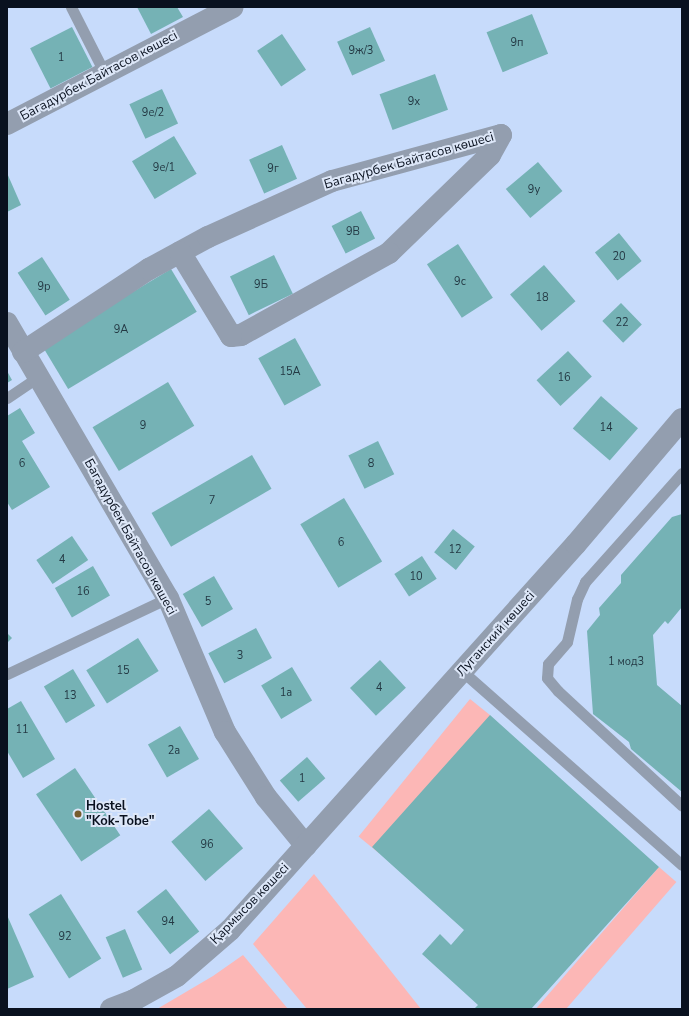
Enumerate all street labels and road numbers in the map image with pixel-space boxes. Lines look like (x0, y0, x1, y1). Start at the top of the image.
street label: Багадурбек Байтасов көшесі (18, 28, 180, 124)
street label: Багадурбек Байтасов көшесі (322, 129, 496, 193)
street label: Багадурбек Байтасов көшесі (81, 456, 179, 618)
street label: Луганский көшесі (454, 588, 538, 680)
street label: Қармысов көшесі (207, 860, 293, 948)

